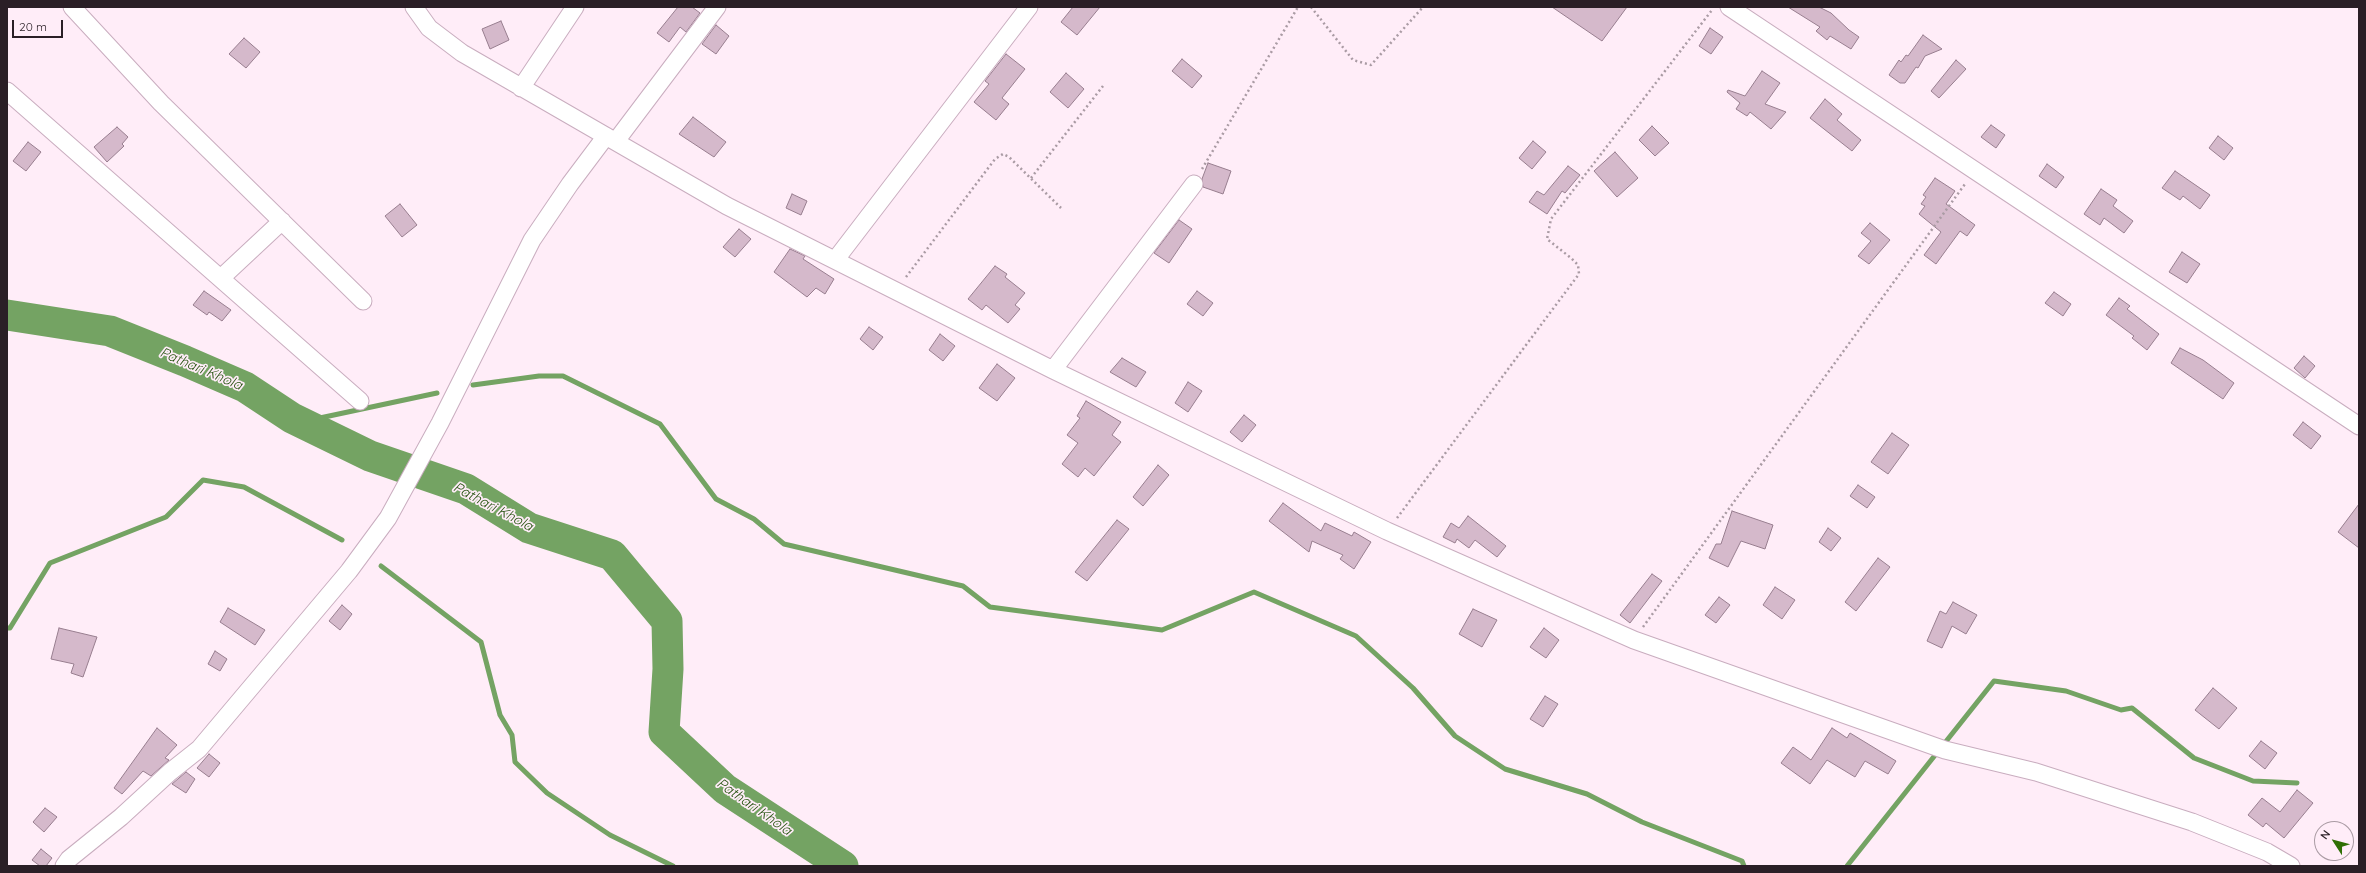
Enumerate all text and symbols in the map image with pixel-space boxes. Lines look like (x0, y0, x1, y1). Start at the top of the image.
scale bar (14, 12, 65, 38)
text: 20 m (19, 19, 47, 34)
water label: Pathari Khola (157, 344, 245, 394)
water label: Pathari Khola (450, 479, 536, 535)
water label: Pathari Khola (713, 775, 795, 839)
north arrow (2314, 821, 2354, 861)
text: N (2317, 827, 2333, 842)

